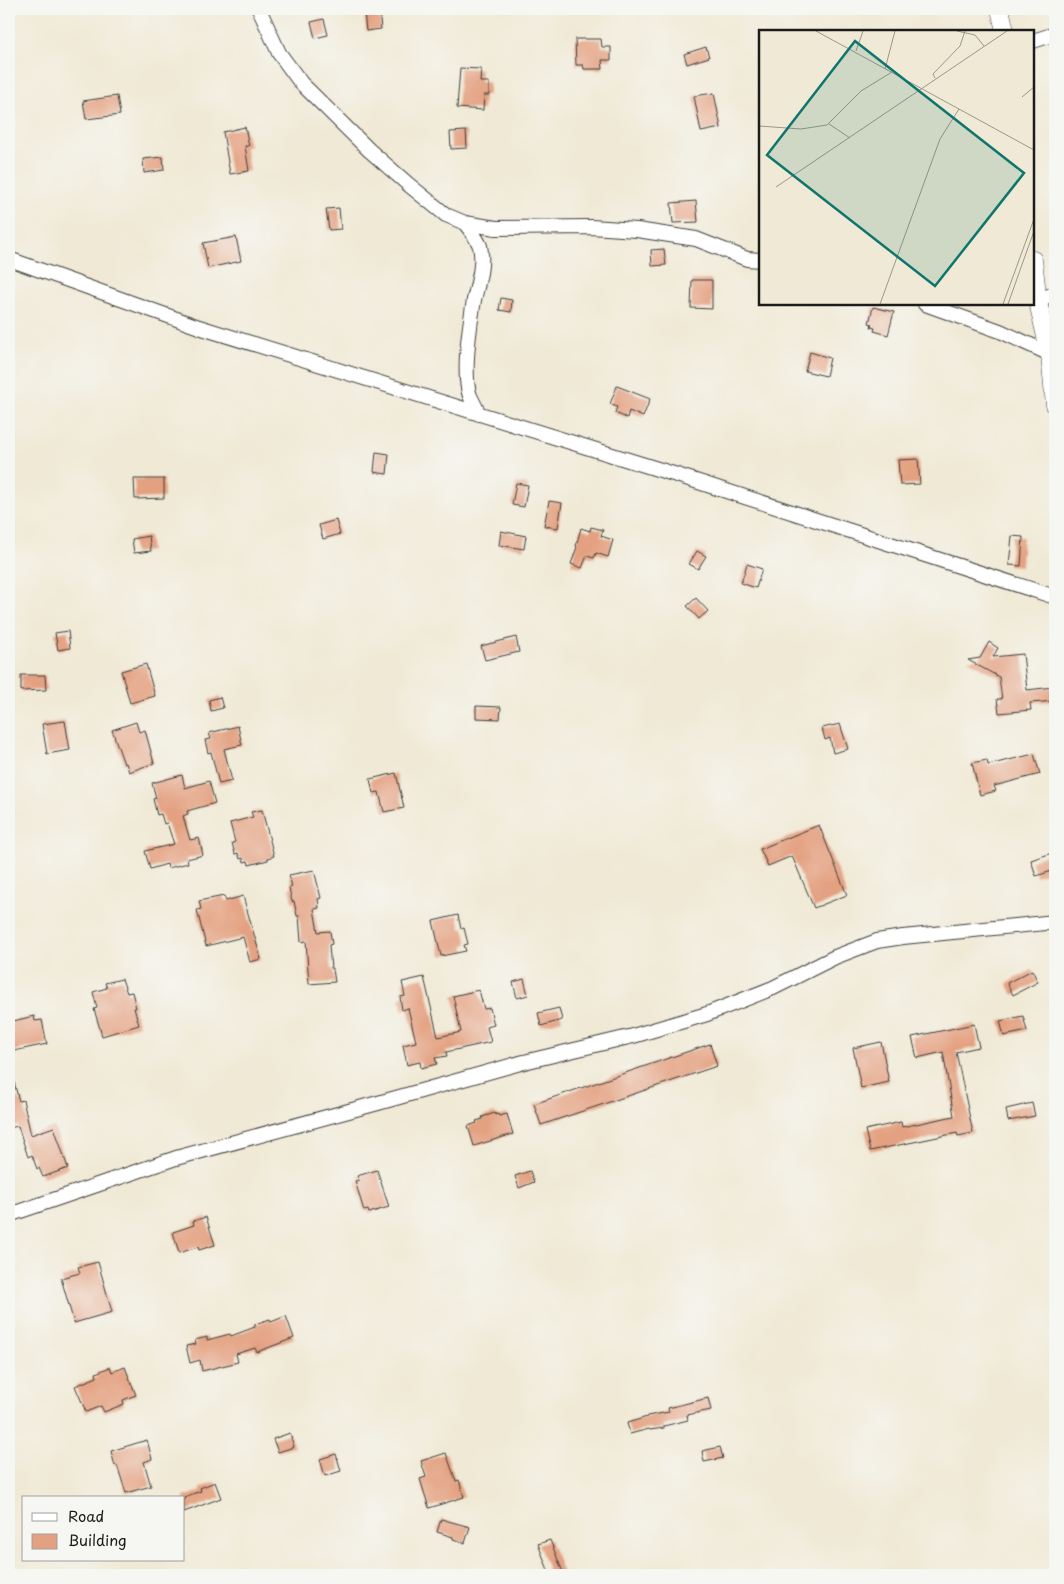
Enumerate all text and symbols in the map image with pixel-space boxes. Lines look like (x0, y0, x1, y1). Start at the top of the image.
inset map (759, 30, 1034, 305)
legend (22, 1496, 185, 1562)
text: Road (68, 1504, 104, 1527)
text: Building (68, 1528, 127, 1551)

